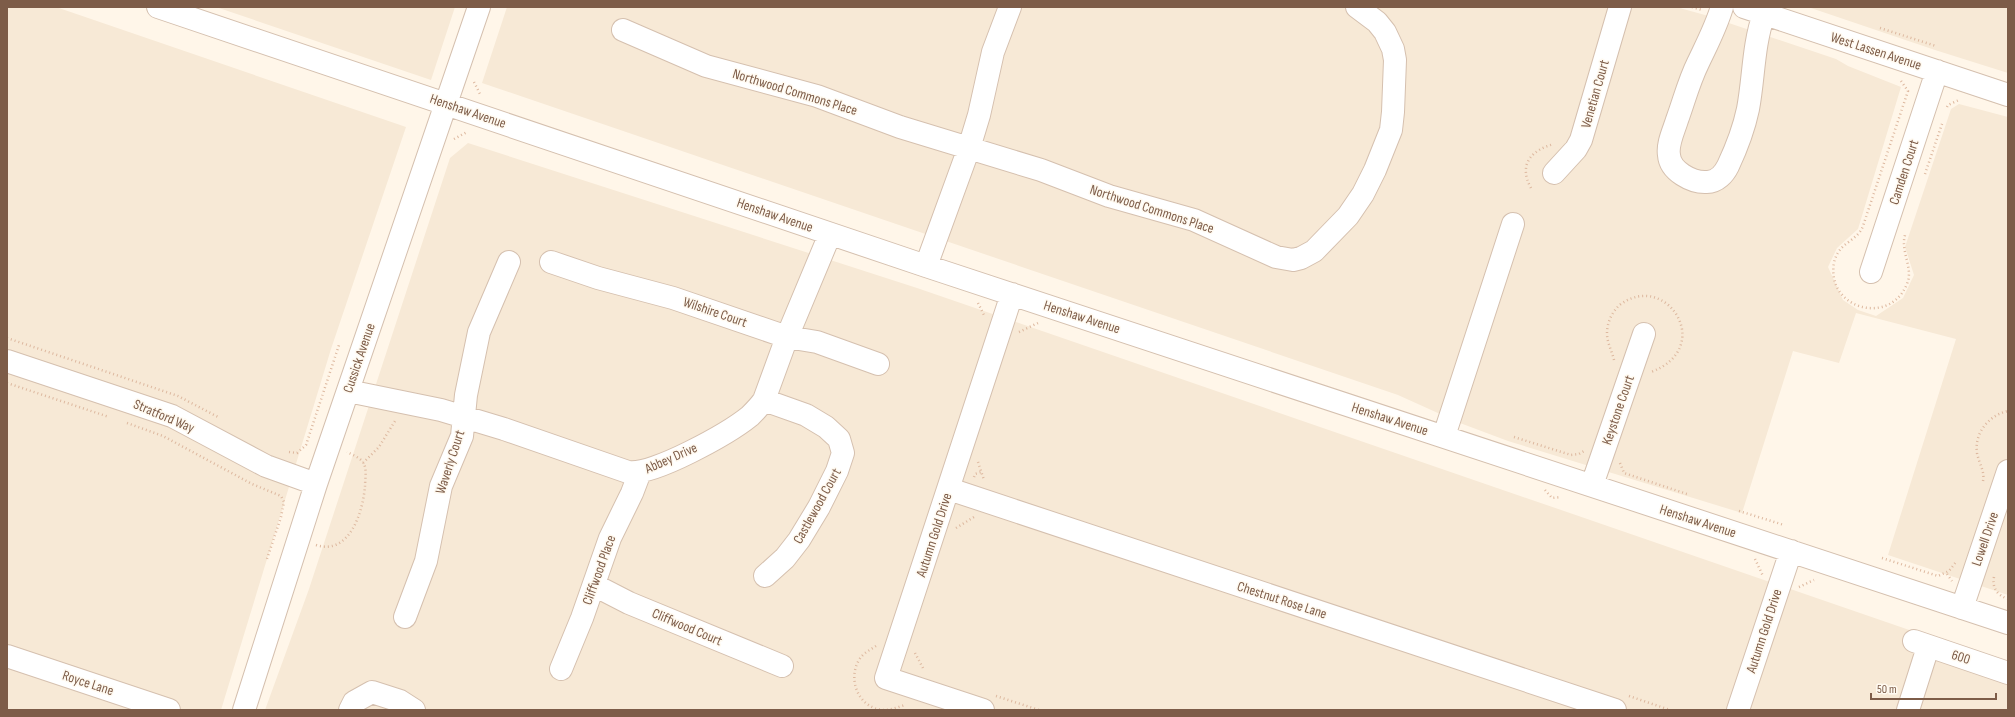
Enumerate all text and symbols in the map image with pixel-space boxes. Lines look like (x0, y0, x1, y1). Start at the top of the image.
street label: West Lassen Avenue (1828, 28, 1924, 74)
street label: Venetian Court (1577, 58, 1613, 130)
street label: Northwood Commons Place (731, 65, 859, 119)
street label: Henshaw Avenue (428, 90, 508, 132)
street label: Camden Court (1886, 137, 1922, 207)
street label: Northwood Commons Place (1088, 181, 1216, 237)
street label: Henshaw Avenue (735, 194, 815, 236)
street label: Wilshire Court (681, 293, 749, 331)
street label: Henshaw Avenue (1042, 297, 1122, 337)
street label: Cussick Avenue (339, 321, 379, 395)
street label: Keystone Court (1598, 373, 1638, 447)
street label: Stratford Way (131, 396, 198, 437)
street label: Henshaw Avenue (1350, 399, 1430, 439)
street label: Waverly Court (432, 428, 468, 496)
street label: Abbey Drive (641, 439, 700, 477)
street label: Castlewood Court (789, 465, 845, 547)
street label: Autumn Gold Drive (912, 491, 956, 580)
street label: Henshaw Avenue (1658, 501, 1738, 541)
street label: Lowell Drive (1968, 510, 2002, 568)
street label: Cliffwood Place (579, 533, 619, 607)
street label: Chestnut Rose Lane (1235, 578, 1329, 622)
street label: Autumn Gold Drive (1742, 587, 1786, 676)
street label: Cliffwood Court (649, 605, 725, 649)
street label: 600 (1950, 646, 1972, 668)
street label: Royce Lane (60, 667, 116, 699)
scale bar (1871, 675, 1996, 701)
text: 50 m (1877, 682, 1897, 697)

